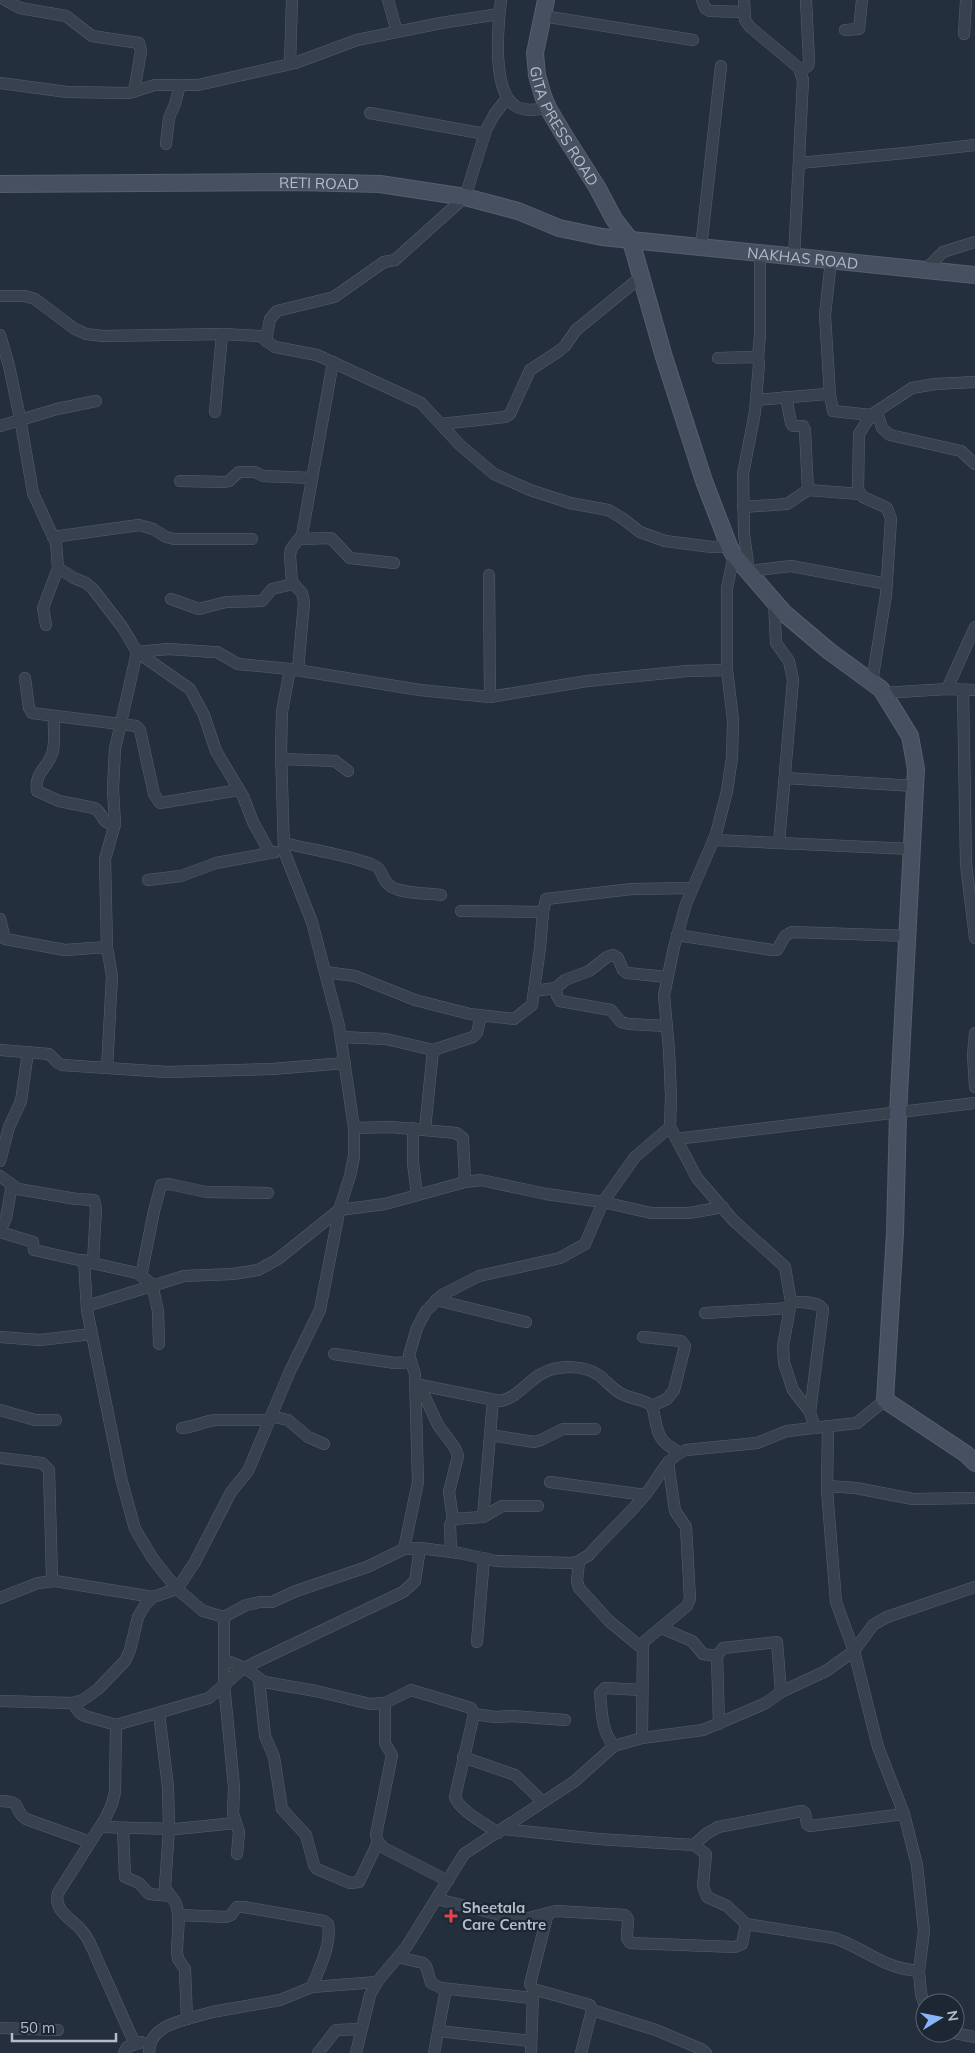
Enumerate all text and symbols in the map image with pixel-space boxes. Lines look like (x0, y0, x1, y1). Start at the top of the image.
street label: GITA PRESS ROAD (527, 65, 603, 189)
street label: RETI ROAD (279, 172, 359, 193)
street label: NAKHAS ROAD (746, 242, 859, 273)
place label: Sheetala Care Centre (462, 1898, 546, 1934)
marker: Sheetala Care Centre (444, 1909, 458, 1923)
north arrow (915, 1993, 965, 2043)
text: N (943, 2009, 963, 2023)
scale bar (12, 2010, 116, 2042)
text: 50 m (20, 2018, 55, 2037)

